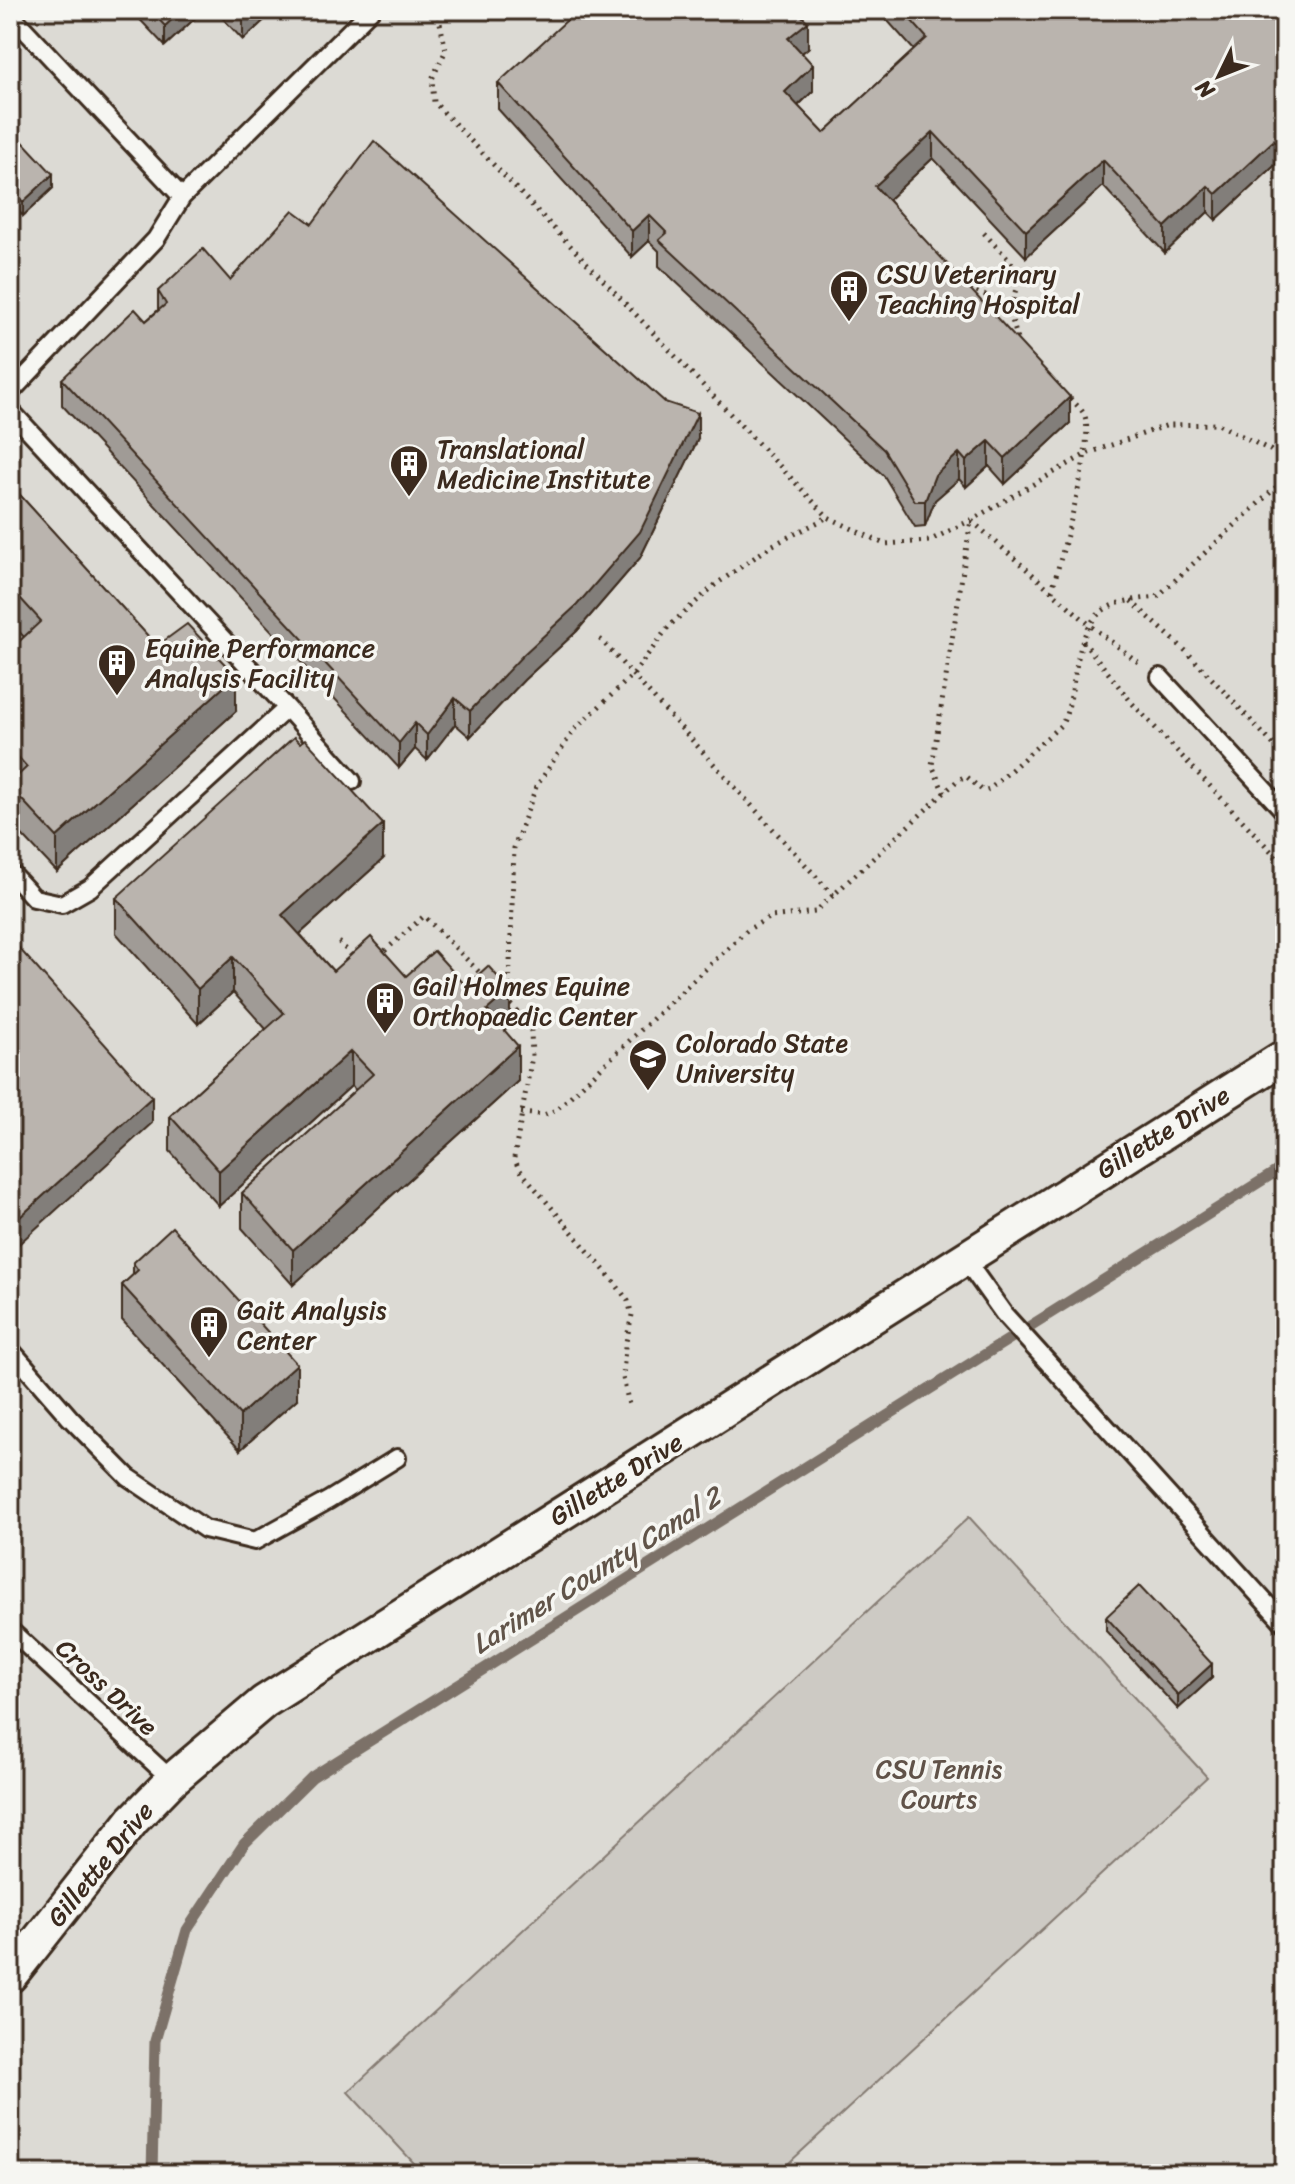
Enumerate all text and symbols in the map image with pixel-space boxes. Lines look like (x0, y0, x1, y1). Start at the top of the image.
north arrow (1179, 36, 1259, 116)
text: N (1185, 70, 1225, 109)
place label: CSU Veterinary Teaching Hospital (877, 251, 1080, 327)
building icon: CSU Veterinary Teaching Hospital (828, 268, 870, 323)
place label: Translational Medicine Institute (437, 426, 651, 502)
building icon: Translational Medicine Institute (388, 443, 430, 498)
place label: Equine Performance Analysis Facility (144, 625, 375, 701)
building icon: Equine Performance Analysis Facility (96, 642, 138, 697)
place label: Gail Holmes Equine Orthopaedic Center (413, 963, 638, 1039)
building icon: Gail Holmes Equine Orthopaedic Center (364, 980, 406, 1035)
place label: Colorado State University (676, 1020, 849, 1096)
school or university icon: Colorado State University (627, 1037, 669, 1092)
street label: Gillette Drive (1087, 1072, 1239, 1192)
place label: Gait Analysis Center (237, 1287, 387, 1363)
building icon: Gait Analysis Center (188, 1304, 230, 1359)
street label: Gillette Drive (540, 1419, 692, 1539)
water label: Larimer County Canal 2 (461, 1471, 734, 1667)
street label: Cross Drive (45, 1627, 170, 1748)
park label: CSU Tennis Courts (876, 1746, 1002, 1822)
street label: Gillette Drive (35, 1791, 165, 1937)

